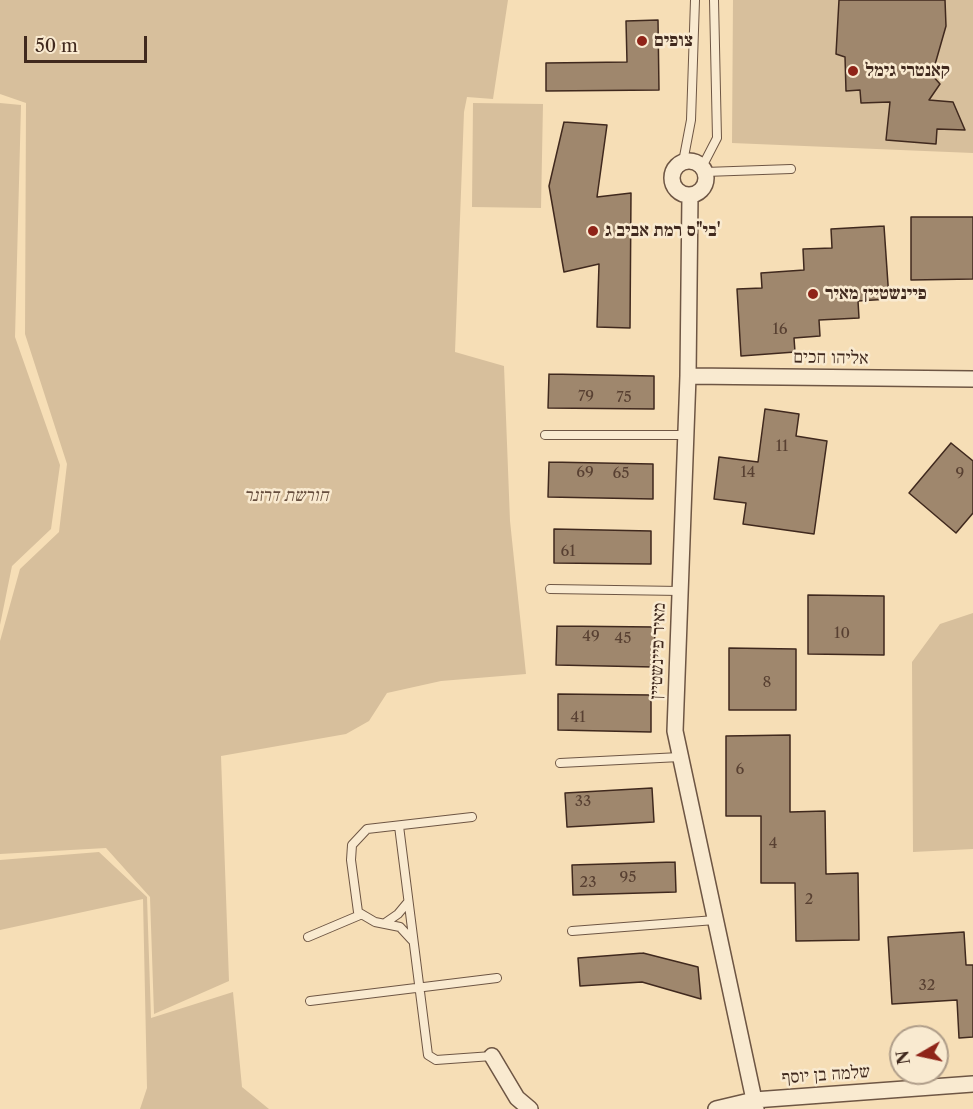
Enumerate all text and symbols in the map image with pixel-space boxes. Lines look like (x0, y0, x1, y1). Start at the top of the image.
scale bar (27, 24, 150, 62)
place label: צופים (654, 30, 693, 52)
marker: צופים (635, 34, 649, 48)
text: 50 m (35, 35, 78, 57)
place label: קאנטרי גימל (865, 60, 950, 82)
marker: קאנטרי גימל (846, 64, 860, 78)
place label: בי"ס רמת אביב ג' (605, 220, 721, 242)
marker: בי"ס רמת אביב ג' (586, 224, 600, 238)
place label: פיינשטיין מאיר (825, 283, 927, 305)
marker: פיינשטיין מאיר (806, 287, 820, 301)
house number: 16 (772, 321, 788, 339)
street label: אליהו חכים (793, 347, 869, 369)
house number: 79 (578, 388, 594, 406)
house number: 75 (616, 389, 632, 407)
house number: 11 (776, 438, 788, 456)
house number: 69 (576, 464, 594, 482)
house number: 14 (741, 464, 755, 482)
house number: 65 (613, 465, 629, 483)
house number: 9 (956, 465, 964, 483)
park label: חורשת דרזנר (244, 485, 328, 507)
house number: 61 (560, 543, 576, 561)
street label: מאיר פיינשטיין (646, 602, 670, 700)
house number: 10 (834, 625, 850, 643)
house number: 49 (582, 628, 600, 646)
house number: 45 (615, 630, 631, 648)
house number: 8 (763, 674, 771, 692)
house number: 41 (571, 709, 585, 727)
house number: 6 (736, 761, 744, 779)
house number: 33 (575, 793, 591, 811)
house number: 4 (769, 835, 777, 853)
house number: 95 (620, 869, 636, 887)
house number: 23 (580, 874, 596, 892)
house number: 2 (805, 891, 813, 909)
house number: 32 (919, 977, 935, 995)
north arrow (889, 1025, 949, 1085)
text: N (892, 1049, 914, 1066)
street label: שלמה בן יוסף (781, 1061, 871, 1089)

